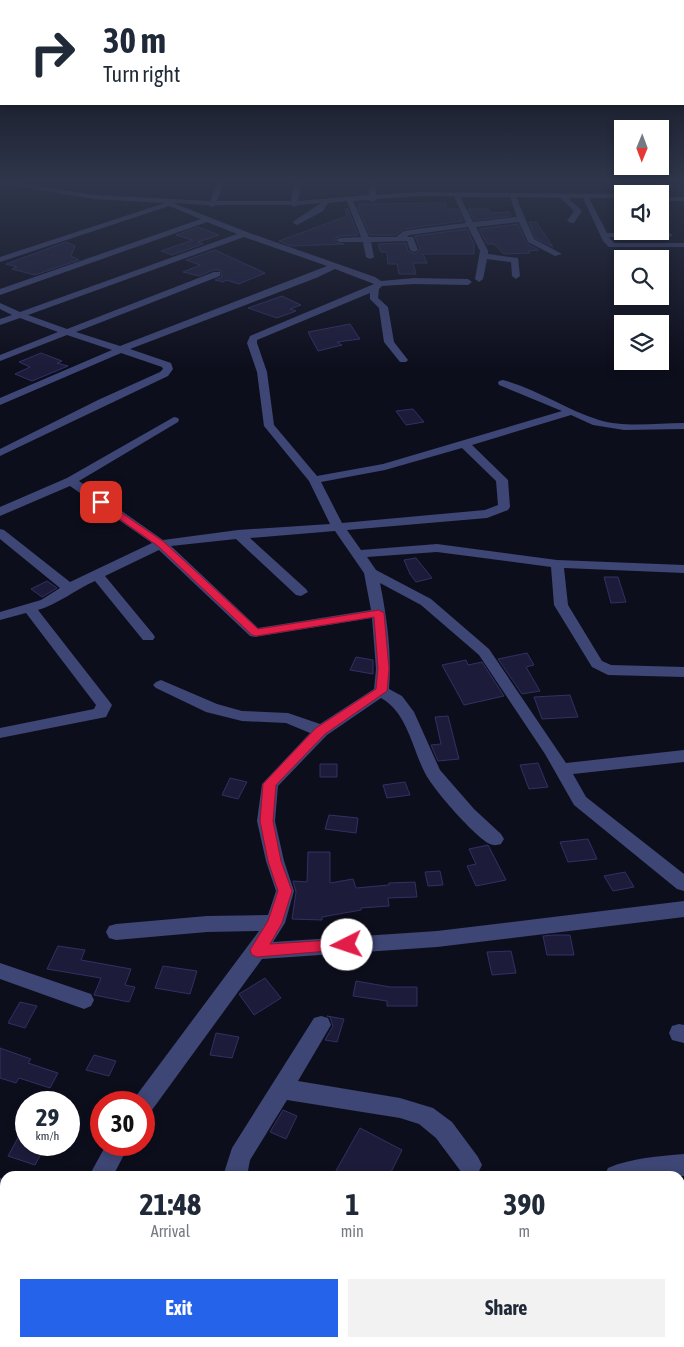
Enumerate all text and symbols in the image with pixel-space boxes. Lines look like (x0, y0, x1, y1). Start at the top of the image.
icon: right (20, 20, 85, 85)
text: 30 m (103, 20, 166, 60)
text: Turn right (103, 61, 180, 87)
north arrow (614, 120, 669, 175)
map controls (614, 120, 669, 370)
button: sound (614, 185, 669, 240)
button: search (614, 250, 669, 305)
button: layers (614, 315, 669, 370)
pin (80, 481, 122, 523)
icon: arrive (87, 488, 115, 516)
position arrow (320, 918, 372, 970)
speed limit sign: 30 (90, 1091, 155, 1156)
text: 29 (36, 1103, 59, 1131)
text: km/h (36, 1129, 59, 1143)
text: 21:48 (139, 1187, 201, 1221)
text: 1 (345, 1187, 359, 1221)
text: 390 (503, 1187, 545, 1221)
text: Arrival (151, 1222, 190, 1240)
text: min (341, 1222, 364, 1240)
text: m (519, 1222, 530, 1240)
button: Exit (20, 1279, 338, 1337)
button: Share (348, 1279, 665, 1337)

